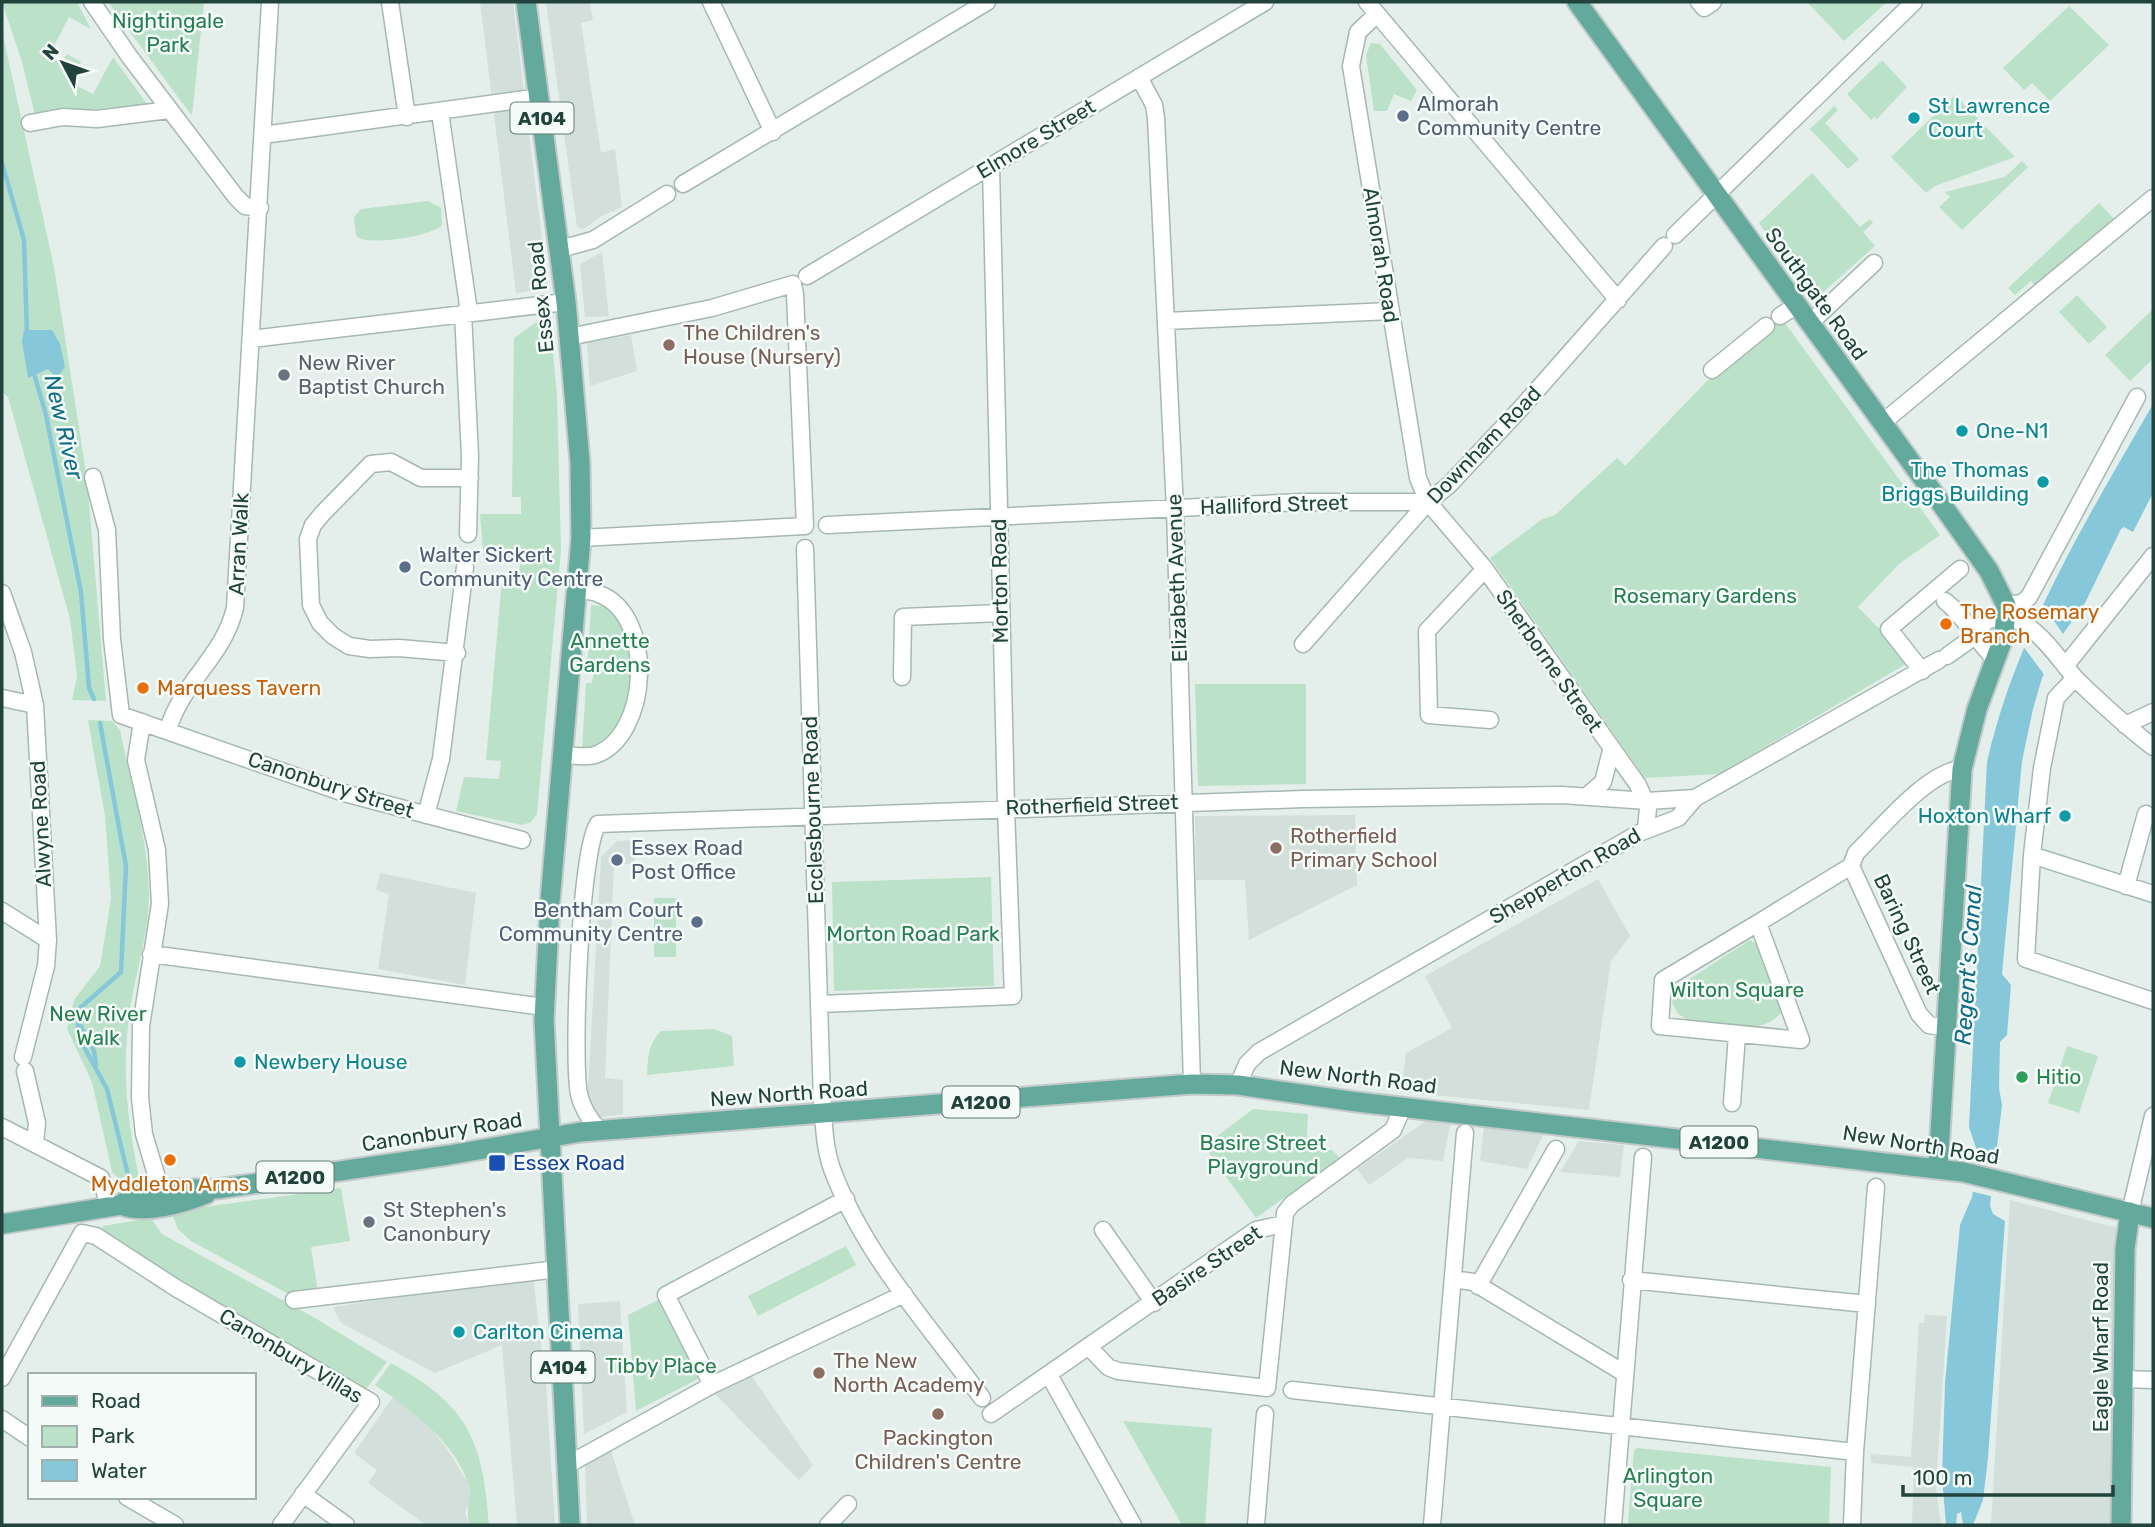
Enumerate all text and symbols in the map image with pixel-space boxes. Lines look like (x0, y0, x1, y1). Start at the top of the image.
park label: Nightingale Park (112, 8, 224, 57)
north arrow (28, 28, 98, 98)
text: N (37, 39, 64, 65)
place label: Almorah Community Centre (1417, 91, 1601, 140)
street label: Elmore Street (972, 93, 1100, 184)
place label: St Lawrence Court (1928, 93, 2050, 142)
road number: A104 (510, 102, 574, 134)
marker: Almorah Community Centre (1395, 108, 1411, 124)
marker: St Lawrence Court (1906, 110, 1922, 126)
street label: Almorah Road (1358, 185, 1405, 325)
street label: Southgate Road (1760, 223, 1873, 365)
street label: Essex Road (522, 240, 559, 354)
place label: The Children's House (Nursery) (683, 320, 841, 369)
marker: The Children's House (Nursery) (661, 337, 677, 353)
place label: New River Baptist Church (298, 350, 445, 399)
marker: New River Baptist Church (276, 367, 292, 383)
water label: New River (38, 372, 90, 483)
street label: Downham Road (1421, 381, 1546, 509)
place label: One-N1 (1976, 418, 2048, 443)
marker: One-N1 (1954, 423, 1970, 439)
place label: The Thomas Briggs Building (1881, 457, 2029, 506)
marker: The Thomas Briggs Building (2035, 474, 2051, 490)
street label: Halliford Street (1200, 489, 1348, 520)
street label: Arran Walk (223, 492, 254, 596)
street label: Elizabeth Avenue (1161, 493, 1192, 663)
street label: Morton Road (986, 518, 1013, 644)
place label: Walter Sickert Community Centre (419, 542, 603, 591)
marker: Walter Sickert Community Centre (397, 559, 413, 575)
park label: Rosemary Gardens (1613, 583, 1797, 608)
street label: Sherborne Street (1491, 585, 1608, 737)
place label: The Rosemary Branch (1960, 599, 2100, 648)
marker: The Rosemary Branch (1938, 616, 1954, 632)
park label: Annette Gardens (569, 628, 651, 677)
place label: Marquess Tavern (157, 675, 321, 700)
marker: Marquess Tavern (135, 680, 151, 696)
street label: Ecclesbourne Road (797, 716, 828, 904)
street label: Canonbury Street (245, 746, 417, 823)
street label: Alwyne Road (25, 760, 56, 888)
street label: Rotherfield Street (1005, 789, 1179, 820)
place label: Hoxton Wharf (1918, 803, 2051, 828)
marker: Hoxton Wharf (2057, 808, 2073, 824)
street label: Shepperton Road (1485, 822, 1645, 929)
place label: Rotherfield Primary School (1290, 823, 1438, 872)
place label: Essex Road Post Office (631, 835, 743, 884)
marker: Rotherfield Primary School (1268, 840, 1284, 856)
marker: Essex Road Post Office (609, 852, 625, 868)
street label: Baring Street (1869, 870, 1946, 998)
water label: Regent's Canal (1948, 883, 1988, 1046)
place label: Bentham Court Community Centre (499, 897, 683, 946)
marker: Bentham Court Community Centre (689, 914, 705, 930)
park label: Morton Road Park (826, 921, 1000, 946)
park label: Wilton Square (1670, 977, 1804, 1002)
park label: New River Walk (49, 1001, 147, 1050)
place label: Newbery House (254, 1049, 407, 1074)
marker: Newbery House (232, 1054, 248, 1070)
street label: New North Road (1278, 1054, 1438, 1099)
place label: Hitio (2036, 1064, 2081, 1089)
marker: Hitio (2014, 1069, 2030, 1085)
street label: New North Road (709, 1076, 869, 1111)
road number: A1200 (942, 1086, 1020, 1118)
street label: Canonbury Road (360, 1106, 524, 1157)
street label: New North Road (1841, 1120, 2001, 1169)
road number: A1200 (1680, 1126, 1758, 1158)
park label: Basire Street Playground (1200, 1130, 1326, 1179)
place label: Essex Road (513, 1150, 625, 1175)
marker: Myddleton Arms (162, 1152, 178, 1168)
marker: Essex Road (487, 1153, 507, 1173)
road number: A1200 (256, 1162, 334, 1192)
place label: Myddleton Arms (91, 1171, 249, 1196)
place label: St Stephen's Canonbury (383, 1197, 506, 1246)
marker: St Stephen's Canonbury (361, 1214, 377, 1230)
street label: Basire Street (1147, 1220, 1266, 1311)
street label: Eagle Wharf Road (2088, 1262, 2113, 1432)
street label: Canonbury Villas (215, 1303, 368, 1408)
place label: Carlton Cinema (473, 1319, 624, 1344)
marker: Carlton Cinema (451, 1324, 467, 1340)
place label: The New North Academy (833, 1348, 985, 1397)
road number: A104 (532, 1352, 594, 1382)
park label: Tibby Place (605, 1353, 717, 1378)
marker: The New North Academy (811, 1365, 827, 1381)
legend (28, 1373, 256, 1499)
text: Road (91, 1388, 141, 1413)
marker: Packington Children's Centre (930, 1406, 946, 1422)
text: Park (91, 1423, 135, 1448)
place label: Packington Children's Centre (854, 1425, 1022, 1474)
scale bar (1903, 1454, 2113, 1498)
text: Water (91, 1458, 147, 1483)
park label: Arlington Square (1623, 1463, 1713, 1512)
text: 100 m (1913, 1465, 1972, 1490)

